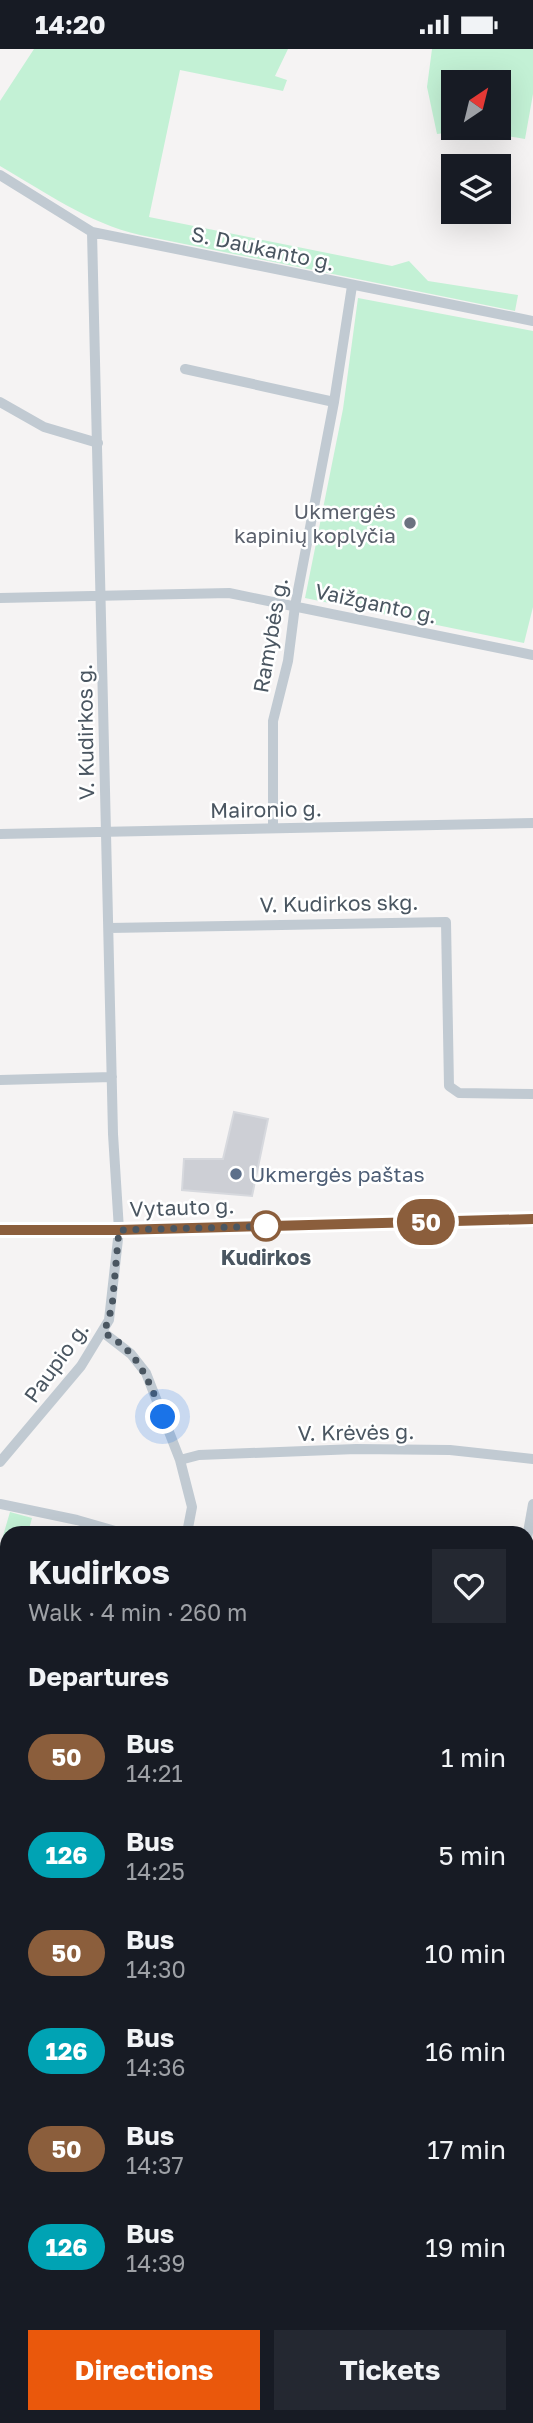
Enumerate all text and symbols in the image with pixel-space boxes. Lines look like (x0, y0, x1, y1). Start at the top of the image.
text: 14:20 (35, 9, 106, 40)
north arrow (441, 70, 511, 140)
map controls (441, 70, 511, 224)
button: layers (441, 154, 511, 224)
street label: S. Daukanto g. (189, 220, 337, 276)
place label: Ukmergės kapinių koplyčia (234, 498, 396, 548)
marker: Ukmergės kapinių koplyčia (402, 515, 418, 531)
street label: Ramybės g. (247, 575, 293, 695)
street label: Vaižganto g. (313, 577, 439, 629)
street label: V. Kudirkos g. (71, 664, 99, 800)
street label: Maironio g. (210, 795, 322, 823)
street label: V. Kudirkos skg. (259, 889, 419, 917)
place label: Ukmergės paštas (250, 1161, 425, 1187)
marker: Ukmergės paštas (228, 1166, 244, 1182)
street label: Vytauto g. (129, 1192, 235, 1222)
line badge: 50 (394, 1199, 458, 1245)
text: 50 (411, 1207, 441, 1236)
marker: Kudirkos (251, 1211, 281, 1241)
place label: Kudirkos (221, 1244, 311, 1270)
street label: Paupio g. (18, 1316, 94, 1408)
your location (145, 1399, 180, 1434)
street label: V. Krėvės g. (297, 1418, 415, 1446)
button: heart (432, 1549, 506, 1623)
text: Kudirkos (28, 1552, 170, 1591)
text: Walk · 4 min · 260 m (28, 1598, 247, 1626)
text: Departures (28, 1661, 169, 1692)
text: Bus (126, 1728, 174, 1759)
text: 50 (51, 1742, 82, 1771)
text: 1 min (441, 1742, 506, 1773)
text: 14:21 (126, 1759, 183, 1787)
text: Bus (126, 1826, 174, 1857)
text: 126 (45, 1840, 88, 1869)
text: 5 min (438, 1840, 506, 1871)
text: 14:25 (126, 1857, 185, 1885)
text: Bus (126, 1924, 174, 1955)
text: 50 (51, 1938, 82, 1967)
text: 10 min (425, 1938, 506, 1969)
text: 14:30 (126, 1955, 186, 1983)
text: Bus (126, 2022, 174, 2053)
text: 126 (45, 2036, 88, 2065)
text: 16 min (425, 2036, 506, 2067)
text: 14:36 (126, 2053, 185, 2081)
text: Bus (126, 2120, 174, 2151)
text: 50 (51, 2134, 82, 2163)
text: 17 min (427, 2134, 506, 2165)
text: 14:37 (126, 2151, 184, 2179)
text: Bus (126, 2218, 174, 2249)
text: 126 (45, 2232, 88, 2261)
text: 19 min (425, 2232, 506, 2263)
text: 14:39 (126, 2249, 185, 2277)
button: Directions (28, 2330, 260, 2410)
button: Tickets (274, 2330, 506, 2410)

